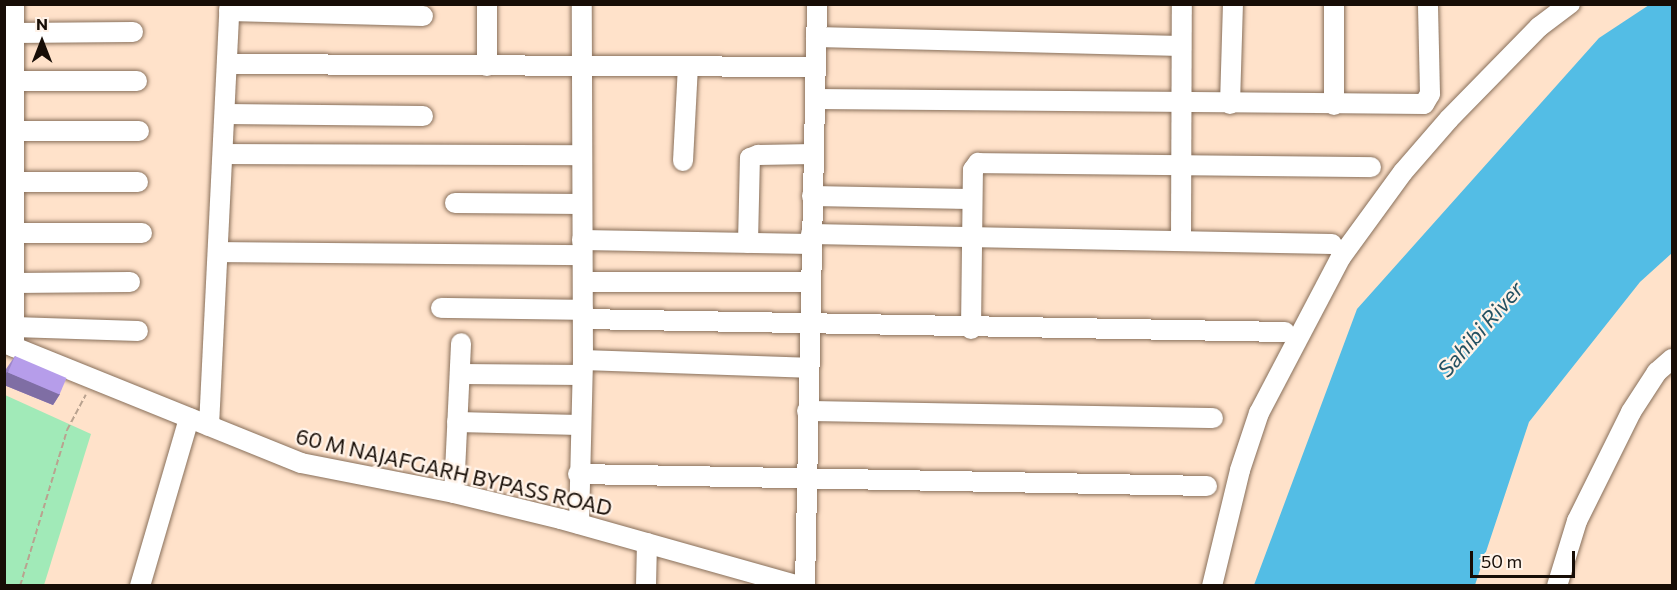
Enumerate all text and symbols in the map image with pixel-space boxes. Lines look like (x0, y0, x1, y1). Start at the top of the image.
north arrow (12, 12, 72, 72)
text: N (36, 14, 48, 33)
water label: Sahibi River (1432, 276, 1528, 382)
street label: 60 M NAJAFGARH BYPASS ROAD (293, 423, 615, 521)
scale bar (1473, 539, 1578, 577)
text: 50 m (1481, 550, 1522, 572)

